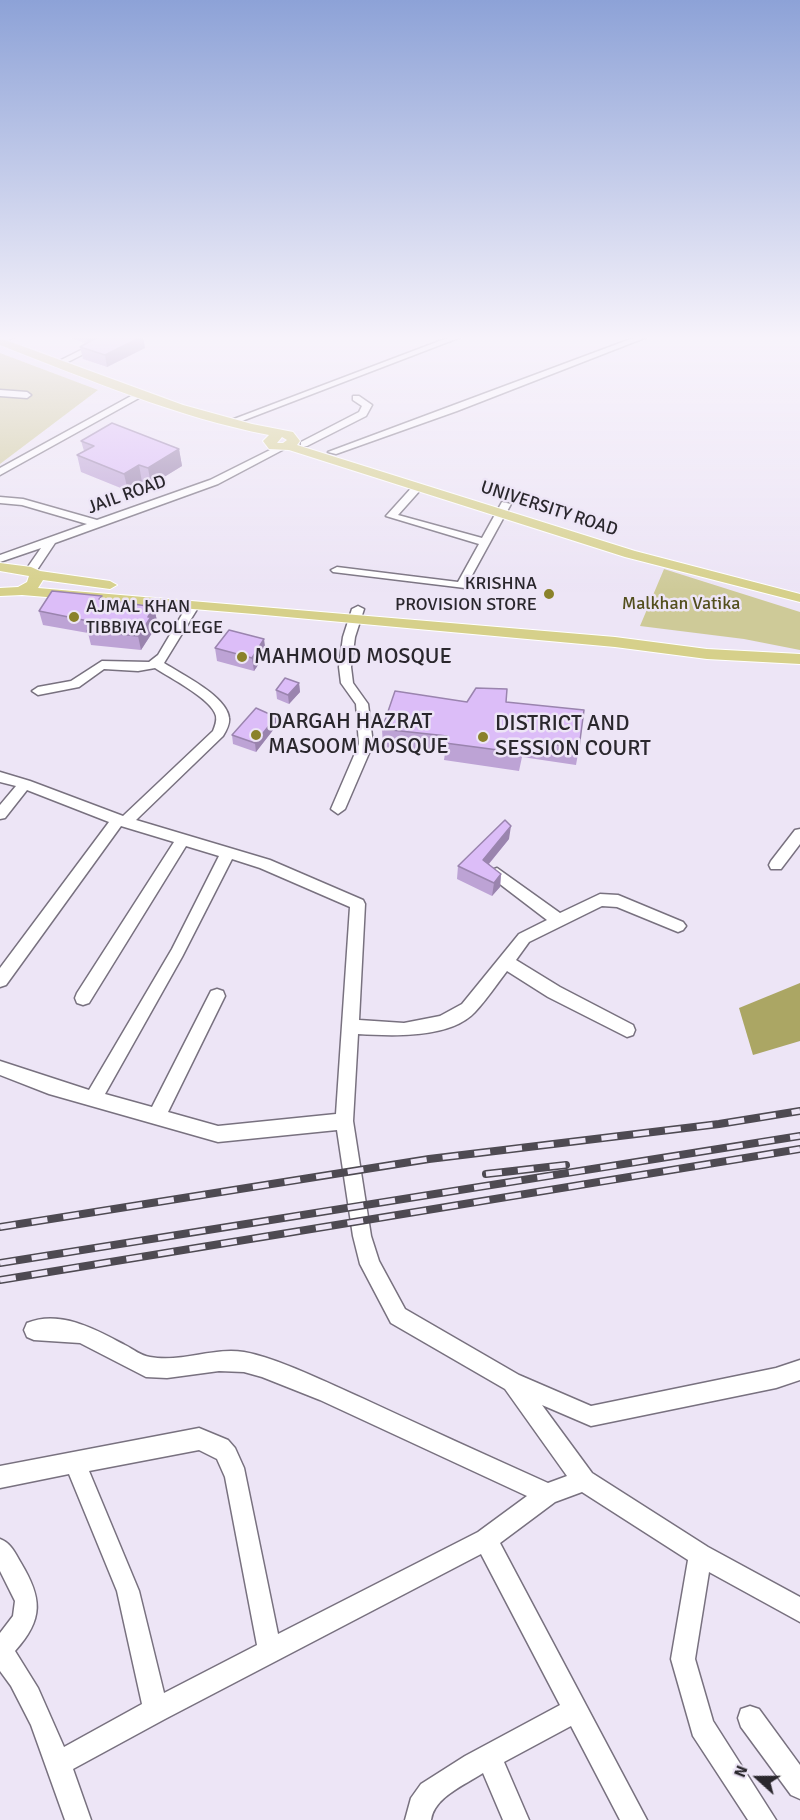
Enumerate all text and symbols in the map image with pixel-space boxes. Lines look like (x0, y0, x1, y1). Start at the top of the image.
street label: JAIL ROAD (85, 471, 169, 519)
street label: UNIVERSITY ROAD (478, 477, 620, 541)
place label: KRISHNA PROVISION STORE (395, 573, 537, 616)
marker: KRISHNA PROVISION STORE (542, 587, 556, 601)
park label: Malkhan Vatika (622, 593, 740, 615)
place label: AJMAL KHAN TIBBIYA COLLEGE (86, 596, 223, 638)
marker: AJMAL KHAN TIBBIYA COLLEGE (67, 610, 81, 624)
place label: MAHMOUD MOSQUE (254, 644, 452, 670)
marker: MAHMOUD MOSQUE (235, 650, 249, 664)
place label: DARGAH HAZRAT MASOOM MOSQUE (268, 709, 449, 760)
place label: DISTRICT AND SESSION COURT (495, 711, 651, 762)
marker: DARGAH HAZRAT MASOOM MOSQUE (249, 728, 263, 742)
marker: DISTRICT AND SESSION COURT (476, 730, 490, 744)
north arrow (728, 1748, 788, 1808)
text: N (730, 1763, 753, 1780)

